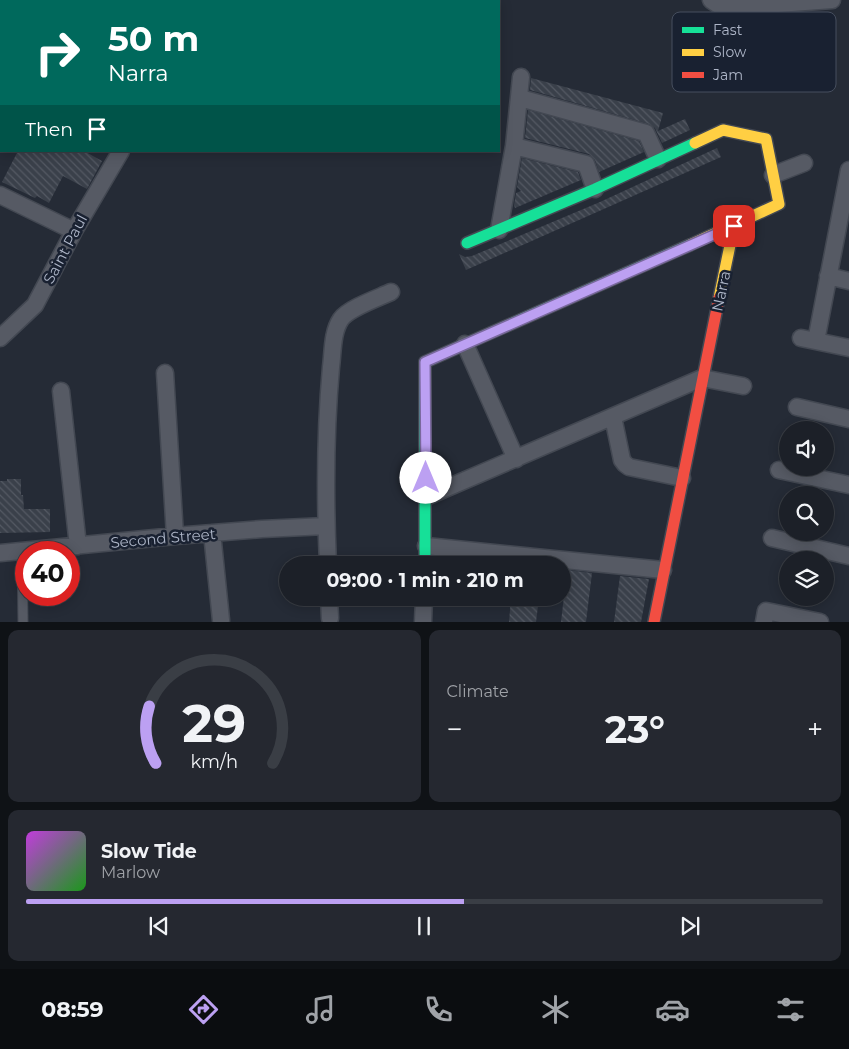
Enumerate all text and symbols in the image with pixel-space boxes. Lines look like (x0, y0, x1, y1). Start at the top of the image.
legend (672, 12, 836, 92)
text: 50 m (108, 17, 199, 60)
icon: right (25, 20, 90, 85)
text: Fast (713, 21, 743, 39)
text: Slow (713, 43, 747, 61)
text: Narra (108, 60, 168, 87)
text: Jam (712, 66, 743, 84)
icon: arrive (83, 115, 111, 143)
text: Then (25, 118, 73, 141)
pin (713, 205, 755, 247)
street label: Saint Paul (39, 211, 91, 287)
icon: arrive (720, 212, 748, 240)
street label: Narra (707, 269, 735, 313)
map controls (779, 421, 834, 606)
button: sound (779, 421, 834, 476)
position arrow (399, 451, 451, 503)
button: search (779, 486, 834, 541)
street label: Second Street (110, 524, 216, 552)
speed limit sign: 40 (15, 541, 80, 606)
button: layers (779, 551, 834, 606)
text: 09:00 · 1 min · 210 m (326, 569, 524, 592)
text: Climate (447, 682, 509, 701)
text: 29 (182, 692, 246, 755)
text: 23° (605, 706, 665, 753)
text: − (447, 712, 463, 746)
text: + (807, 712, 823, 746)
text: km/h (190, 751, 238, 772)
text: Slow Tide (101, 840, 197, 863)
text: Marlow (101, 863, 160, 882)
icon: previous (145, 912, 173, 940)
icon: pause (410, 912, 438, 940)
icon: next (676, 912, 704, 940)
icon: directions (186, 992, 221, 1027)
icon: music (303, 992, 338, 1027)
icon: phone (421, 992, 456, 1027)
icon: climate (538, 992, 573, 1027)
icon: car (655, 992, 690, 1027)
icon: filters (773, 992, 808, 1027)
text: 08:59 (41, 996, 104, 1023)

